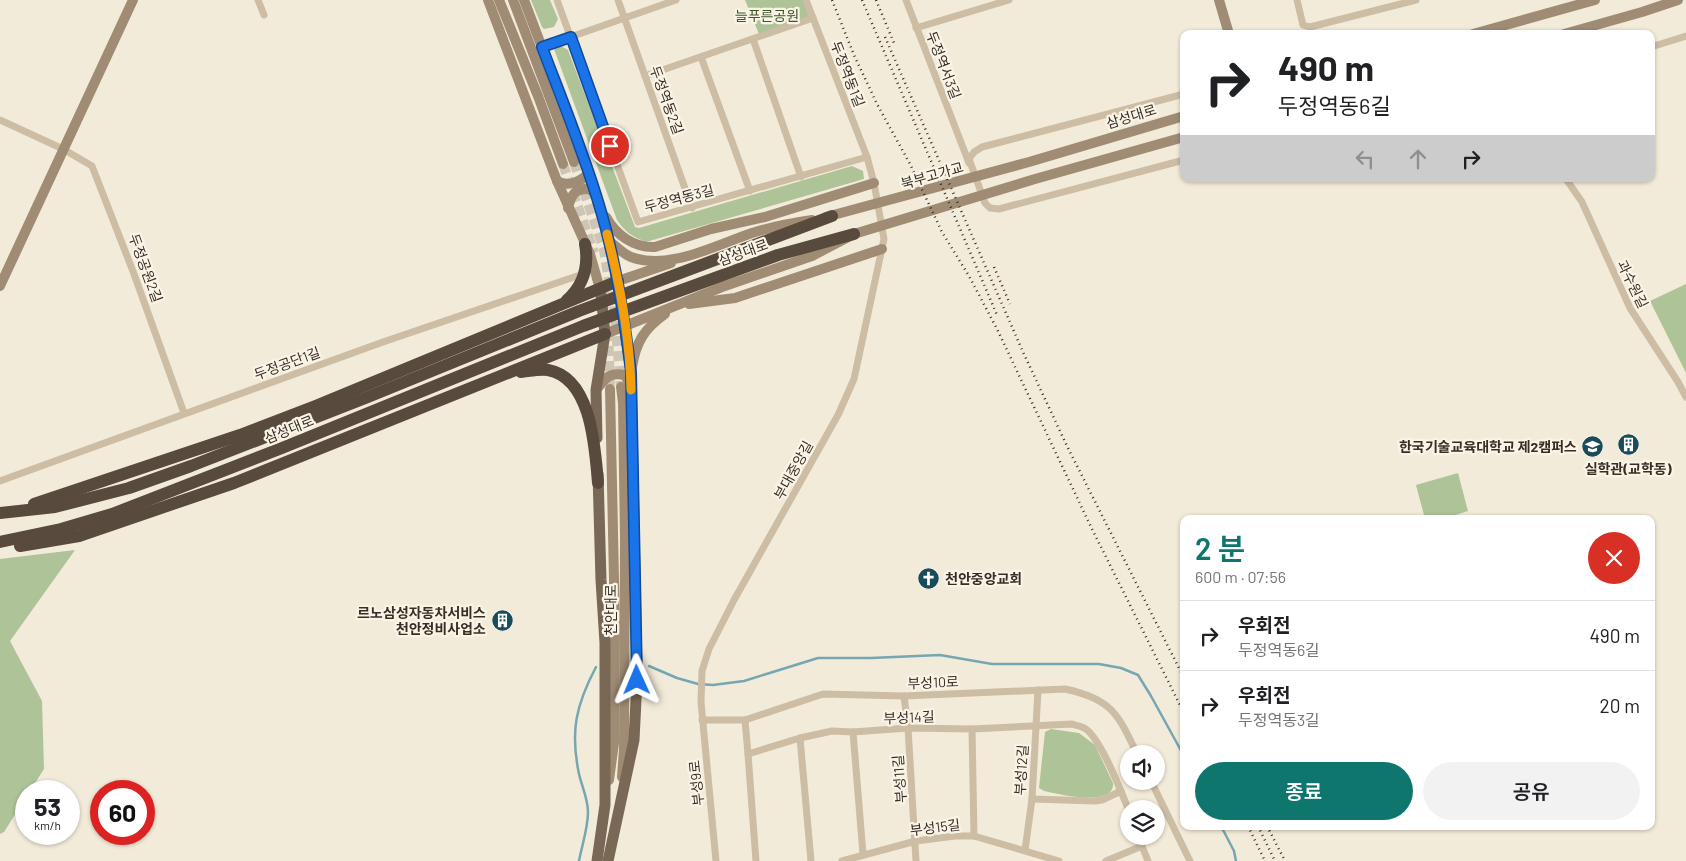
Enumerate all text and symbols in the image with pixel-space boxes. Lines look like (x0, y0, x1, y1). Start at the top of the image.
park label: 늘푸른공원 (735, 7, 799, 24)
street label: 두정역서3길 (923, 29, 965, 101)
street label: 두정역동1길 (828, 39, 868, 109)
text: 490 m (1278, 46, 1374, 88)
icon: right (1195, 50, 1260, 115)
street label: 두정역동2길 (647, 63, 687, 137)
text: 두정역동6길 (1278, 92, 1391, 118)
street label: 삼성대로 (1104, 100, 1158, 132)
pin (589, 125, 631, 167)
icon: arrive (596, 132, 624, 160)
icon: left (1351, 145, 1379, 173)
icon: ahead (1404, 145, 1432, 173)
icon: right (1457, 145, 1485, 173)
street label: 북부고가교 (899, 158, 965, 192)
street label: 두정역동3길 (642, 181, 716, 215)
street label: 두정공원2길 (126, 231, 166, 305)
street label: 삼성대로 (716, 235, 770, 269)
street label: 과수원길 (1614, 257, 1652, 311)
street label: 두정공단1길 (252, 343, 322, 383)
street label: 삼성대로 (262, 411, 316, 447)
building icon: 실학관(교학동) (1616, 433, 1640, 457)
school or university icon: 한국기술교육대학교 제2캠퍼스 (1581, 434, 1605, 458)
street label: 부대중앙길 (770, 438, 816, 502)
place label: 한국기술교육대학교 제2캠퍼스 (1399, 438, 1577, 455)
place label: 실학관(교학동) (1585, 460, 1672, 477)
text: 2 분 (1195, 530, 1245, 566)
button: close (1588, 532, 1640, 584)
church icon: 천안중앙교회 (917, 566, 941, 590)
text: 600 m · 07:56 (1195, 567, 1286, 586)
place label: 천안중앙교회 (945, 570, 1022, 587)
street label: 천안대로 (602, 584, 619, 636)
place label: 르노삼성자동차서비스 천안정비사업소 (357, 604, 486, 637)
building icon: 르노삼성자동차서비스 천안정비사업소 (490, 608, 514, 632)
text: 우회전 (1238, 613, 1290, 636)
icon: right (1195, 622, 1223, 650)
text: 490 m (1589, 624, 1640, 647)
text: 두정역동6길 (1238, 640, 1320, 659)
position arrow (610, 653, 662, 705)
street label: 부성10로 (907, 673, 959, 691)
text: 우회전 (1238, 683, 1290, 706)
icon: right (1195, 692, 1223, 720)
text: 20 m (1600, 694, 1640, 717)
street label: 부성14길 (883, 708, 935, 726)
text: 두정역동3길 (1238, 710, 1320, 729)
street label: 부성12길 (1011, 744, 1031, 796)
map controls (1120, 745, 1165, 845)
button: sound (1120, 745, 1165, 790)
street label: 부성11길 (889, 754, 909, 804)
street label: 부성9로 (685, 759, 707, 807)
button: 종료 (1195, 762, 1413, 820)
button: 공유 (1423, 762, 1640, 820)
speed limit sign: 60 (90, 780, 155, 845)
text: 53 (34, 791, 61, 821)
button: layers (1120, 800, 1165, 845)
street label: 부성15길 (909, 815, 961, 839)
text: km/h (34, 818, 61, 832)

